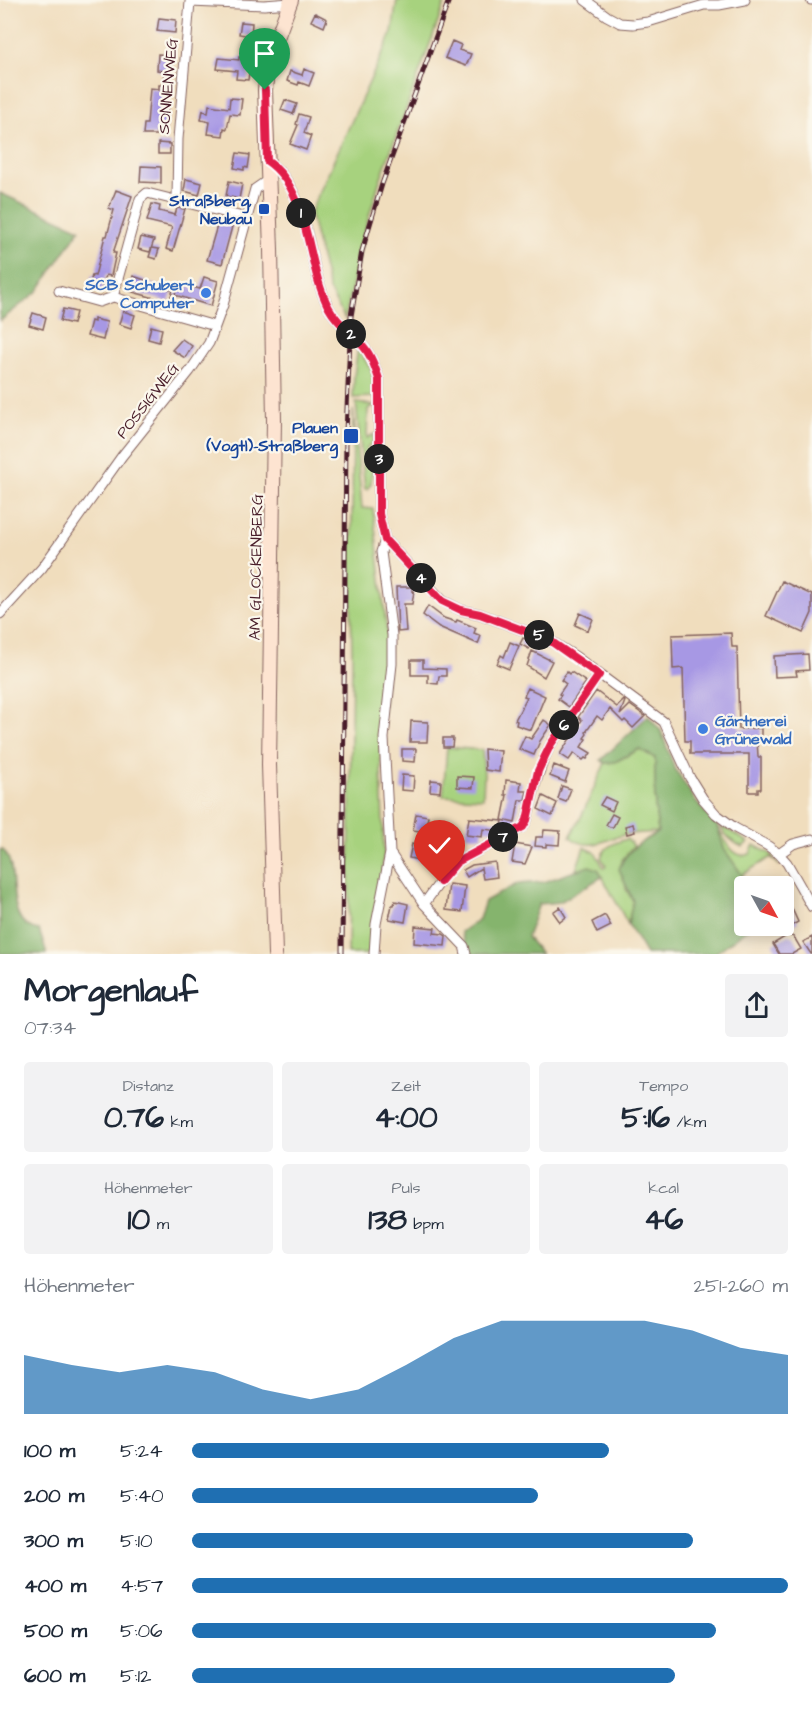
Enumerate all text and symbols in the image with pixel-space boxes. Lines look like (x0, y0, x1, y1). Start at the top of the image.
pin (239, 28, 290, 90)
street label: SONNENWEG (153, 37, 183, 135)
icon: arrive (248, 37, 281, 70)
place label: Straßberg, Neubau (168, 190, 252, 230)
pin: 1 (286, 198, 316, 228)
marker: Straßberg, Neubau (257, 202, 271, 216)
text: 1 (300, 202, 302, 224)
place label: SCB Schubert Computer (84, 274, 195, 314)
marker: SCB Schubert Computer (199, 286, 213, 300)
pin: 2 (336, 319, 366, 349)
text: 2 (346, 323, 356, 345)
street label: POSSIGWEG (111, 358, 184, 443)
place label: Plauen (Vogtl)-Straßberg (206, 417, 339, 459)
marker: Plauen (Vogtl)-Straßberg (342, 427, 360, 445)
pin: 3 (364, 444, 394, 474)
text: 3 (375, 448, 383, 470)
street label: AM GLOCKENBERG (244, 494, 268, 641)
pin: 4 (406, 563, 436, 593)
text: 4 (416, 567, 426, 589)
pin: 5 (524, 620, 554, 650)
text: 5 (533, 624, 545, 646)
pin: 6 (549, 710, 579, 740)
place label: Gärtnerei Grünewald (715, 710, 792, 750)
text: 6 (559, 714, 569, 736)
marker: Gärtnerei Grünewald (696, 722, 710, 736)
pin (414, 820, 465, 882)
pin: 7 (488, 822, 518, 852)
text: 7 (498, 826, 508, 848)
icon: check (423, 829, 456, 862)
north arrow (734, 876, 794, 936)
map controls (734, 876, 794, 936)
text: Morgenlauf (24, 968, 198, 1014)
button: share (725, 974, 788, 1037)
text: 07:34 (24, 1014, 76, 1042)
text: Distanz (123, 1075, 174, 1097)
text: Zeit (391, 1075, 421, 1097)
text: Tempo (639, 1075, 688, 1097)
text: 0.76 (104, 1097, 164, 1139)
text: 4:00 (374, 1097, 438, 1139)
text: 5:16 (621, 1097, 670, 1139)
text: km (164, 1111, 193, 1133)
text: /km (670, 1111, 706, 1133)
text: Höhenmeter (104, 1177, 192, 1199)
text: Puls (392, 1177, 420, 1199)
text: kcal (648, 1177, 679, 1199)
text: 10 (128, 1199, 150, 1241)
text: 138 (368, 1199, 407, 1241)
text: 46 (644, 1199, 683, 1241)
text: m (150, 1213, 169, 1235)
text: bpm (407, 1213, 444, 1235)
text: Höhenmeter (24, 1272, 134, 1300)
text: 251–260 m (693, 1272, 788, 1300)
text: 100 m (24, 1437, 75, 1465)
text: 5:24 (120, 1437, 163, 1465)
text: 200 m (24, 1482, 84, 1510)
text: 5:40 (120, 1482, 164, 1510)
text: 300 m (24, 1527, 83, 1555)
text: 5:10 (120, 1527, 153, 1555)
text: 400 m (24, 1572, 86, 1600)
text: 4:57 (120, 1572, 163, 1600)
text: 500 m (24, 1617, 87, 1645)
text: 5:06 (120, 1617, 163, 1645)
text: 600 m (24, 1662, 85, 1690)
text: 5:12 (120, 1662, 152, 1690)

